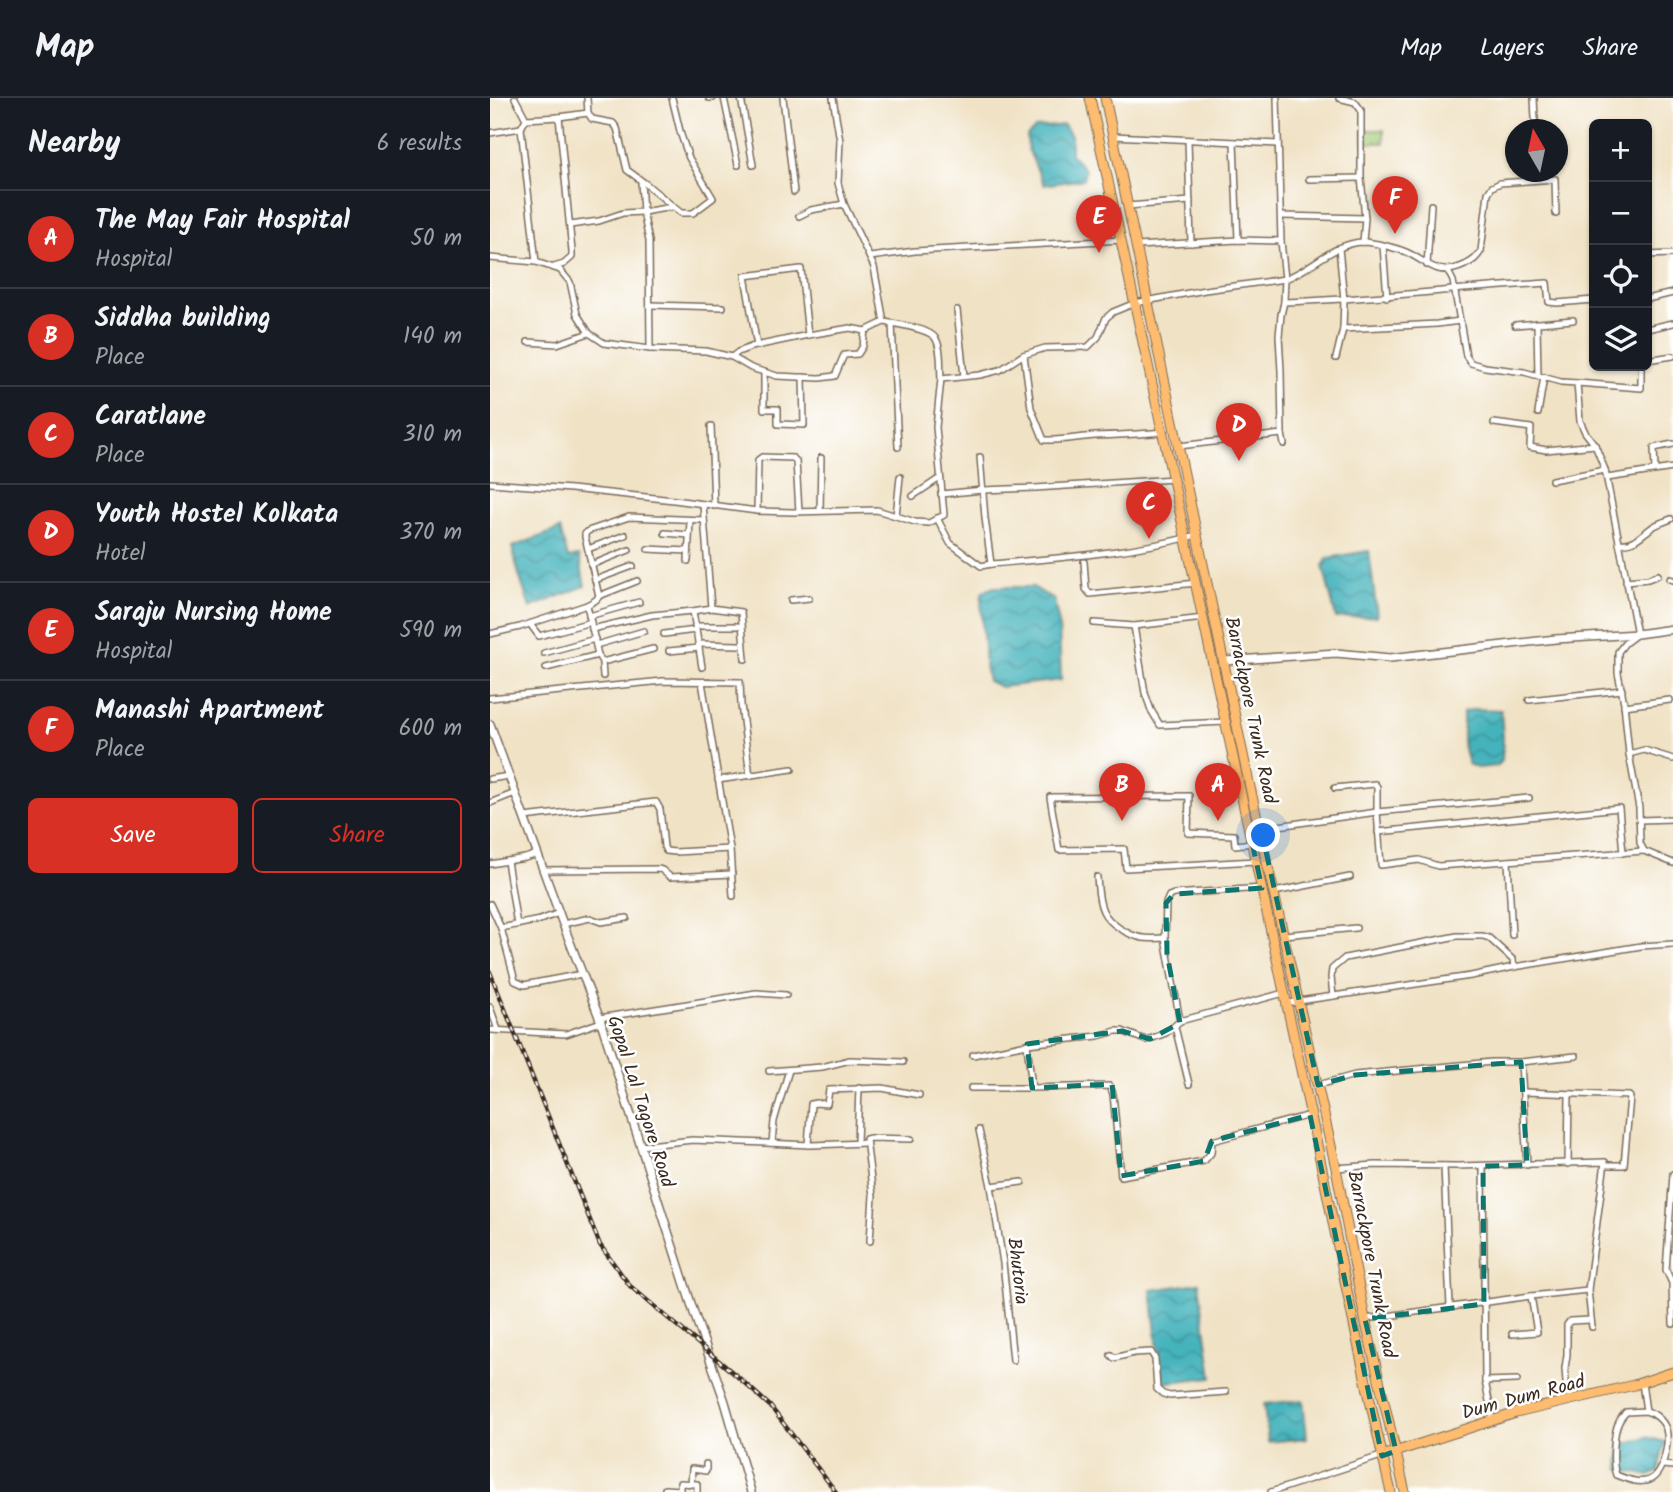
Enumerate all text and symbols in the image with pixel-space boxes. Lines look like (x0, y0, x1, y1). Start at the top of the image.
text: Map (35, 22, 95, 75)
text: Map (1400, 29, 1442, 68)
text: Layers (1480, 29, 1544, 68)
text: Share (1582, 29, 1638, 68)
north arrow (1505, 119, 1568, 182)
map controls (1589, 119, 1652, 371)
button: + (1589, 119, 1652, 182)
text: Nearby (28, 120, 120, 168)
text: 6 results (377, 126, 462, 162)
pin: F (1372, 176, 1418, 234)
button: − (1589, 182, 1652, 245)
pin: E (1076, 195, 1122, 253)
text: The May Fair Hospital (95, 200, 350, 242)
text: A (44, 221, 58, 257)
text: 50 m (411, 221, 462, 257)
text: Hospital (95, 242, 172, 278)
button: locate (1589, 245, 1652, 308)
text: Siddha building (95, 298, 271, 340)
button: layers (1589, 308, 1652, 371)
text: B (44, 319, 58, 355)
text: 140 m (403, 319, 462, 355)
text: Place (95, 340, 145, 376)
text: Caratlane (95, 396, 206, 438)
pin: D (1216, 403, 1262, 461)
text: C (44, 417, 58, 453)
text: 310 m (403, 417, 462, 453)
text: Place (95, 438, 145, 474)
pin: C (1126, 481, 1172, 539)
text: Youth Hostel Kolkata (95, 494, 338, 536)
text: D (43, 515, 59, 551)
text: 370 m (399, 515, 462, 551)
text: Hotel (95, 536, 146, 572)
text: Saraju Nursing Home (95, 592, 332, 634)
text: E (45, 613, 57, 649)
text: 590 m (399, 613, 462, 649)
street label: Barrackpore Trunk Road (1216, 614, 1285, 807)
text: Hospital (95, 634, 172, 670)
text: Manashi Apartment (95, 690, 324, 732)
text: F (45, 711, 57, 747)
text: 600 m (399, 711, 462, 747)
text: Place (95, 732, 145, 768)
pin: B (1099, 763, 1145, 821)
pin: A (1195, 763, 1241, 821)
button: Save (28, 798, 238, 873)
button: Share (252, 798, 462, 873)
your location (1246, 818, 1280, 852)
street label: Gopal Lal Tagore Road (598, 1012, 682, 1192)
street label: Barrackpore Trunk Road (1338, 1168, 1404, 1361)
street label: Bhutoria (998, 1236, 1036, 1306)
street label: Dum Dum Road (1459, 1367, 1589, 1429)

